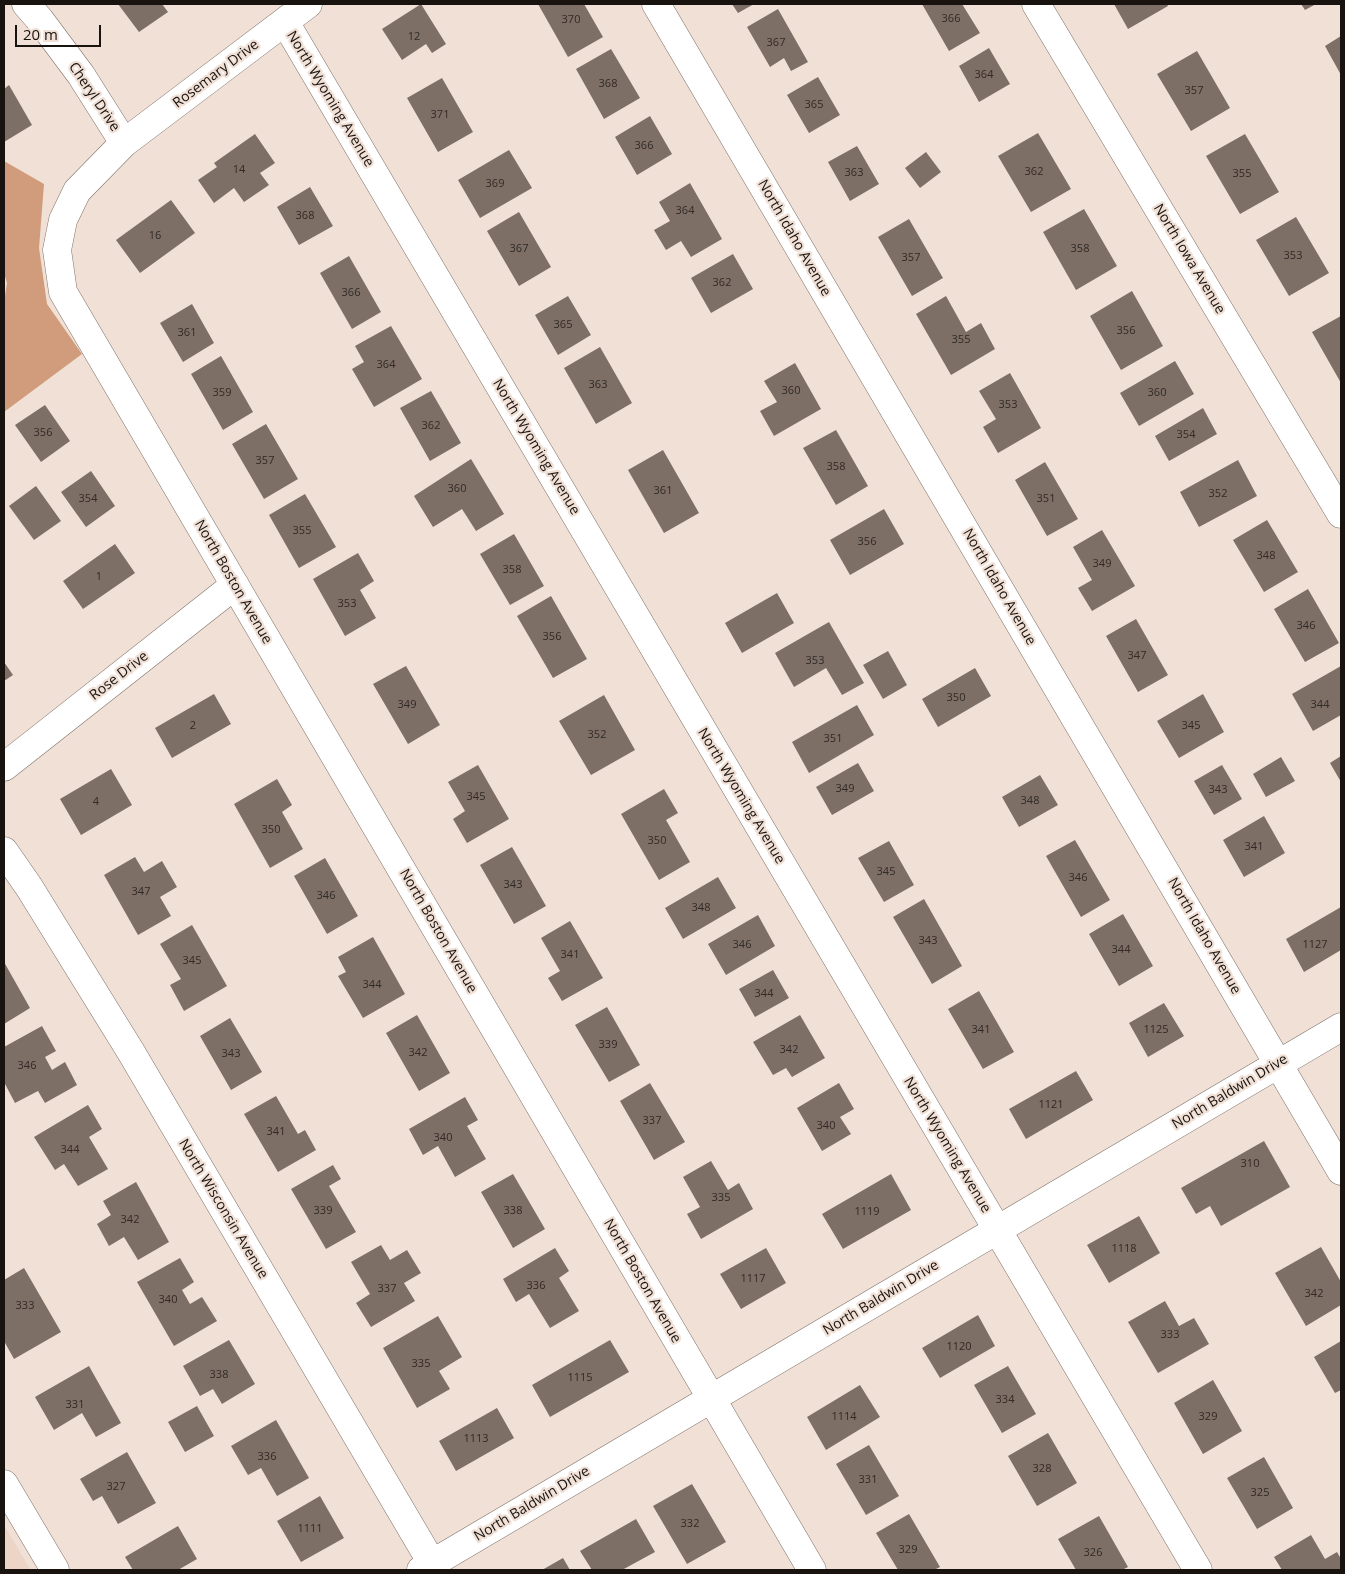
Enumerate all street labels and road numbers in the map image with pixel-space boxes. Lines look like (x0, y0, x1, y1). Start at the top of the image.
street label: North Wyoming Avenue (283, 28, 377, 170)
street label: Rosemary Drive (170, 36, 262, 112)
street label: Cheryl Drive (65, 59, 123, 135)
street label: North Idaho Avenue (754, 177, 834, 299)
street label: North Iowa Avenue (1150, 201, 1228, 317)
street label: North Wyoming Avenue (489, 376, 583, 518)
street label: North Boston Avenue (191, 517, 275, 647)
street label: North Idaho Avenue (959, 526, 1039, 648)
street label: Rose Drive (86, 648, 152, 704)
street label: North Wyoming Avenue (694, 725, 788, 867)
street label: North Boston Avenue (396, 866, 480, 996)
street label: North Idaho Avenue (1164, 875, 1244, 997)
street label: North Baldwin Drive (1169, 1051, 1291, 1133)
street label: North Wyoming Avenue (900, 1074, 994, 1216)
street label: North Wisconsin Avenue (175, 1136, 271, 1282)
street label: North Boston Avenue (600, 1216, 684, 1346)
street label: North Baldwin Drive (820, 1257, 942, 1339)
street label: North Baldwin Drive (471, 1463, 593, 1545)

